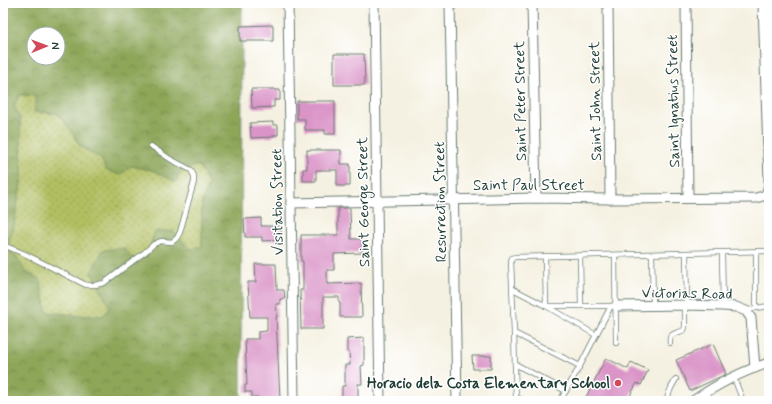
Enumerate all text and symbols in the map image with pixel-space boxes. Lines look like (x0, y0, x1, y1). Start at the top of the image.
north arrow (26, 26, 66, 66)
street label: Saint Ignatius Street (663, 34, 685, 168)
street label: Saint Peter Street (510, 41, 532, 161)
street label: Saint John Street (585, 41, 607, 161)
text: N (48, 42, 62, 50)
street label: Saint George Street (353, 137, 376, 267)
street label: Resurrection Street (430, 141, 452, 263)
street label: Visitation Street (267, 148, 289, 256)
street label: Saint Paul Street (473, 176, 585, 196)
street label: Victorias Road (641, 283, 733, 305)
place label: Horacio dela Costa Elementary School (367, 374, 610, 394)
marker: Horacio dela Costa Elementary School (613, 378, 623, 388)

